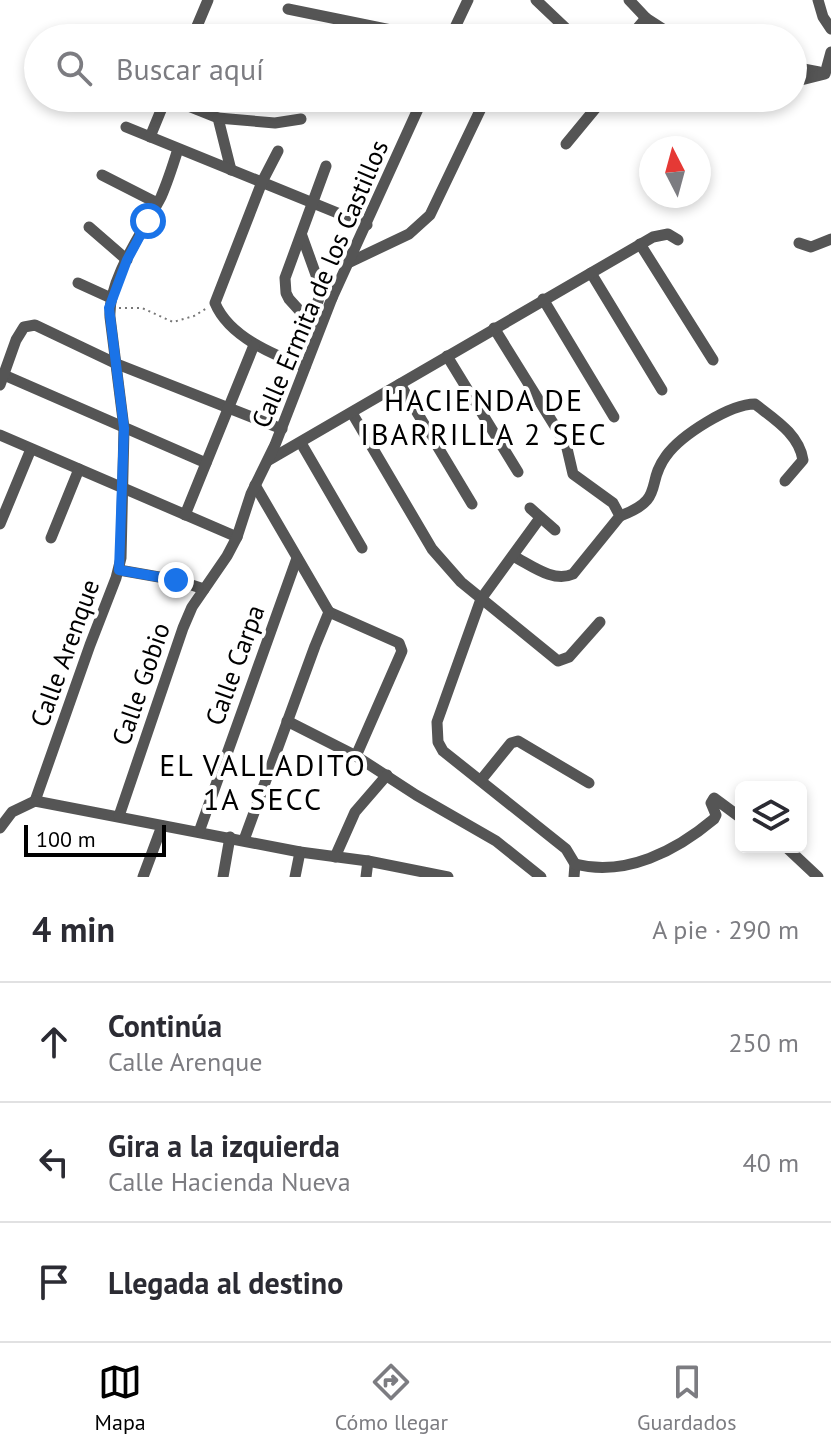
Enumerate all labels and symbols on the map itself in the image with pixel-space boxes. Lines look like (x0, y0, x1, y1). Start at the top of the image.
street label: Calle Ermita de los Castillos (244, 135, 395, 433)
north arrow (639, 136, 711, 208)
route start (130, 203, 166, 239)
district label: HACIENDA DE IBARRILLA 2 SEC (360, 380, 608, 453)
route end (158, 562, 194, 598)
street label: Calle Arenque (23, 575, 106, 731)
street label: Calle Carpa (198, 600, 272, 730)
street label: Calle Gobio (104, 618, 177, 749)
district label: EL VALLADITO 1A SECC (159, 745, 367, 818)
scale bar (24, 821, 166, 857)

